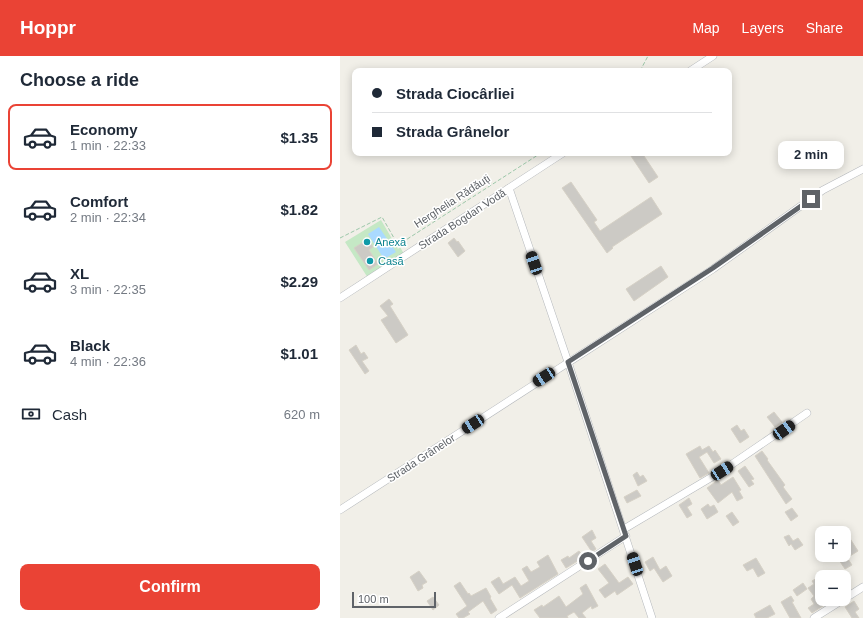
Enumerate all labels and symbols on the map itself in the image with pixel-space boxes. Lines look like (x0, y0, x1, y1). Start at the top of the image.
callout: 2 min (778, 141, 844, 169)
street label: Herghelia Rădăuți (412, 172, 492, 230)
street label: Strada Bogdan Vodă (416, 186, 509, 252)
route end (802, 190, 820, 208)
place label: Anexă (375, 236, 407, 248)
marker: Anexă (362, 237, 372, 247)
car (524, 250, 544, 276)
place label: Casă (378, 255, 405, 267)
marker: Casă (365, 256, 375, 266)
car (531, 365, 557, 389)
car (460, 412, 486, 436)
car (771, 418, 797, 442)
street label: Strada Grânelor (385, 431, 457, 484)
car (709, 459, 735, 483)
car (626, 551, 644, 577)
route start (579, 552, 597, 570)
scale bar (352, 590, 436, 609)

